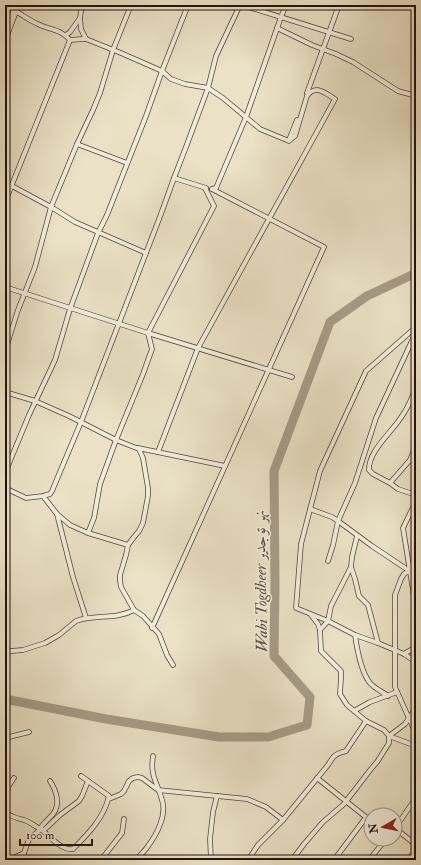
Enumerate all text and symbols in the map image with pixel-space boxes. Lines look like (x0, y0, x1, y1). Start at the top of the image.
water label: Wabi Togdheer نهر توجدير (250, 510, 272, 652)
north arrow (363, 807, 403, 847)
scale bar (20, 821, 92, 847)
text: N (366, 821, 381, 835)
text: 100 m (26, 828, 55, 843)

